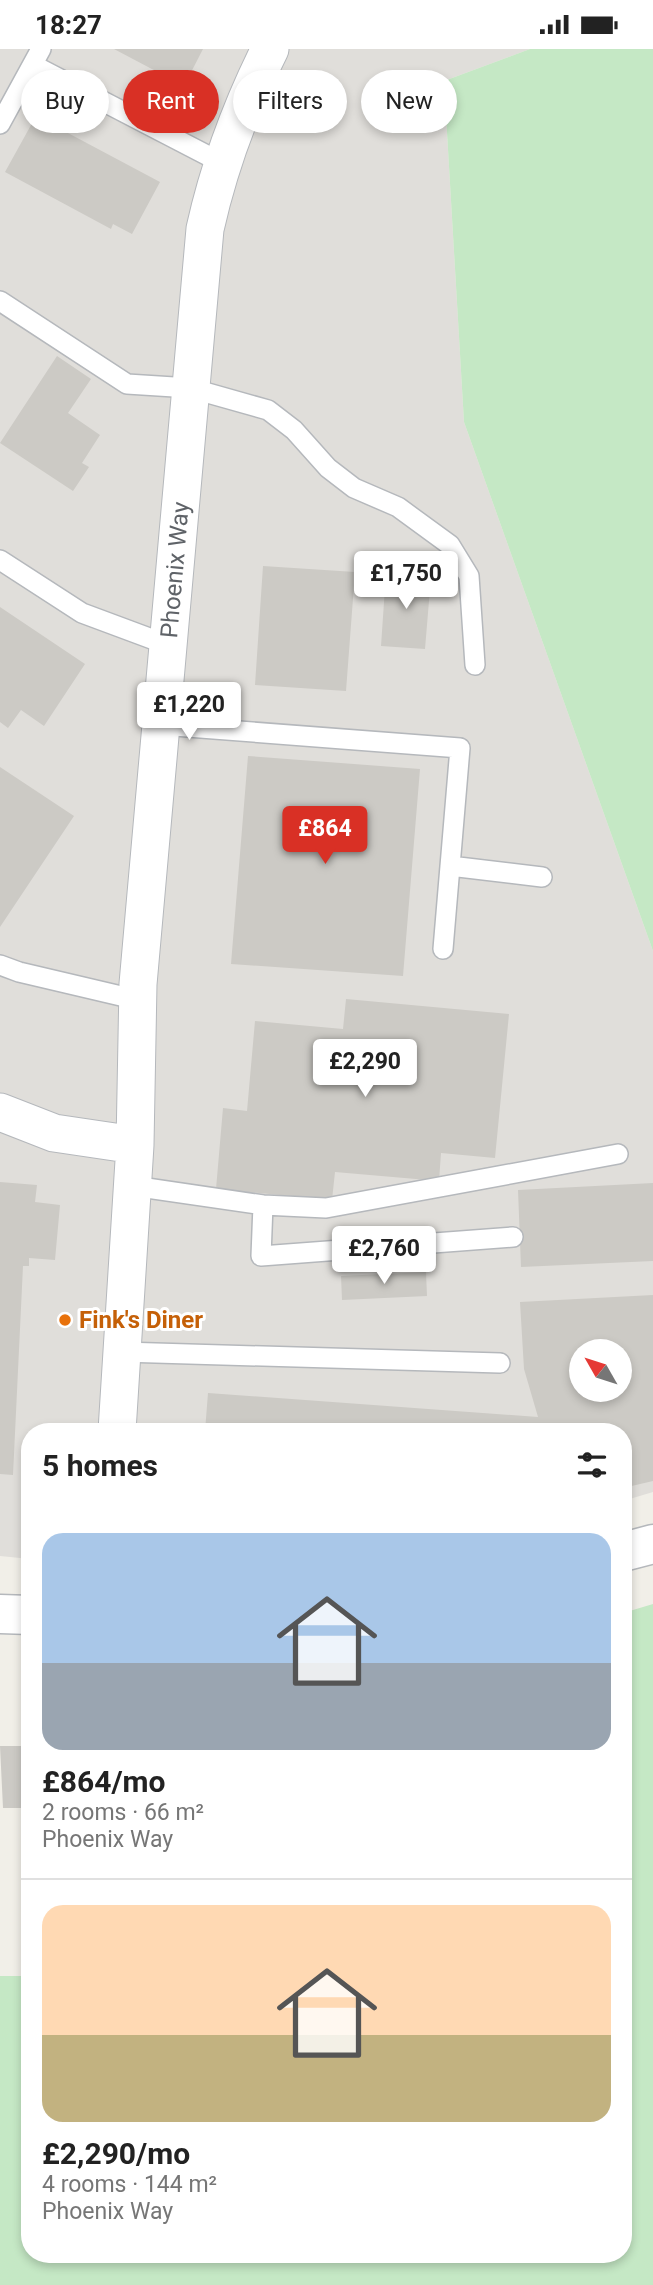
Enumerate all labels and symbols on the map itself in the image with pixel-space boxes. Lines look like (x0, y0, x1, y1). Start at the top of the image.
street label: Phoenix Way (155, 500, 195, 639)
pin: £1,750 (349, 552, 463, 611)
pin: £1,220 (132, 683, 246, 742)
pin: £864 (284, 807, 366, 866)
pin: £2,290 (308, 1039, 422, 1099)
pin: £2,760 (327, 1227, 441, 1286)
place label: Fink's Diner (79, 1306, 203, 1334)
marker: Fink's Diner (57, 1312, 73, 1328)
north arrow (569, 1339, 632, 1402)

